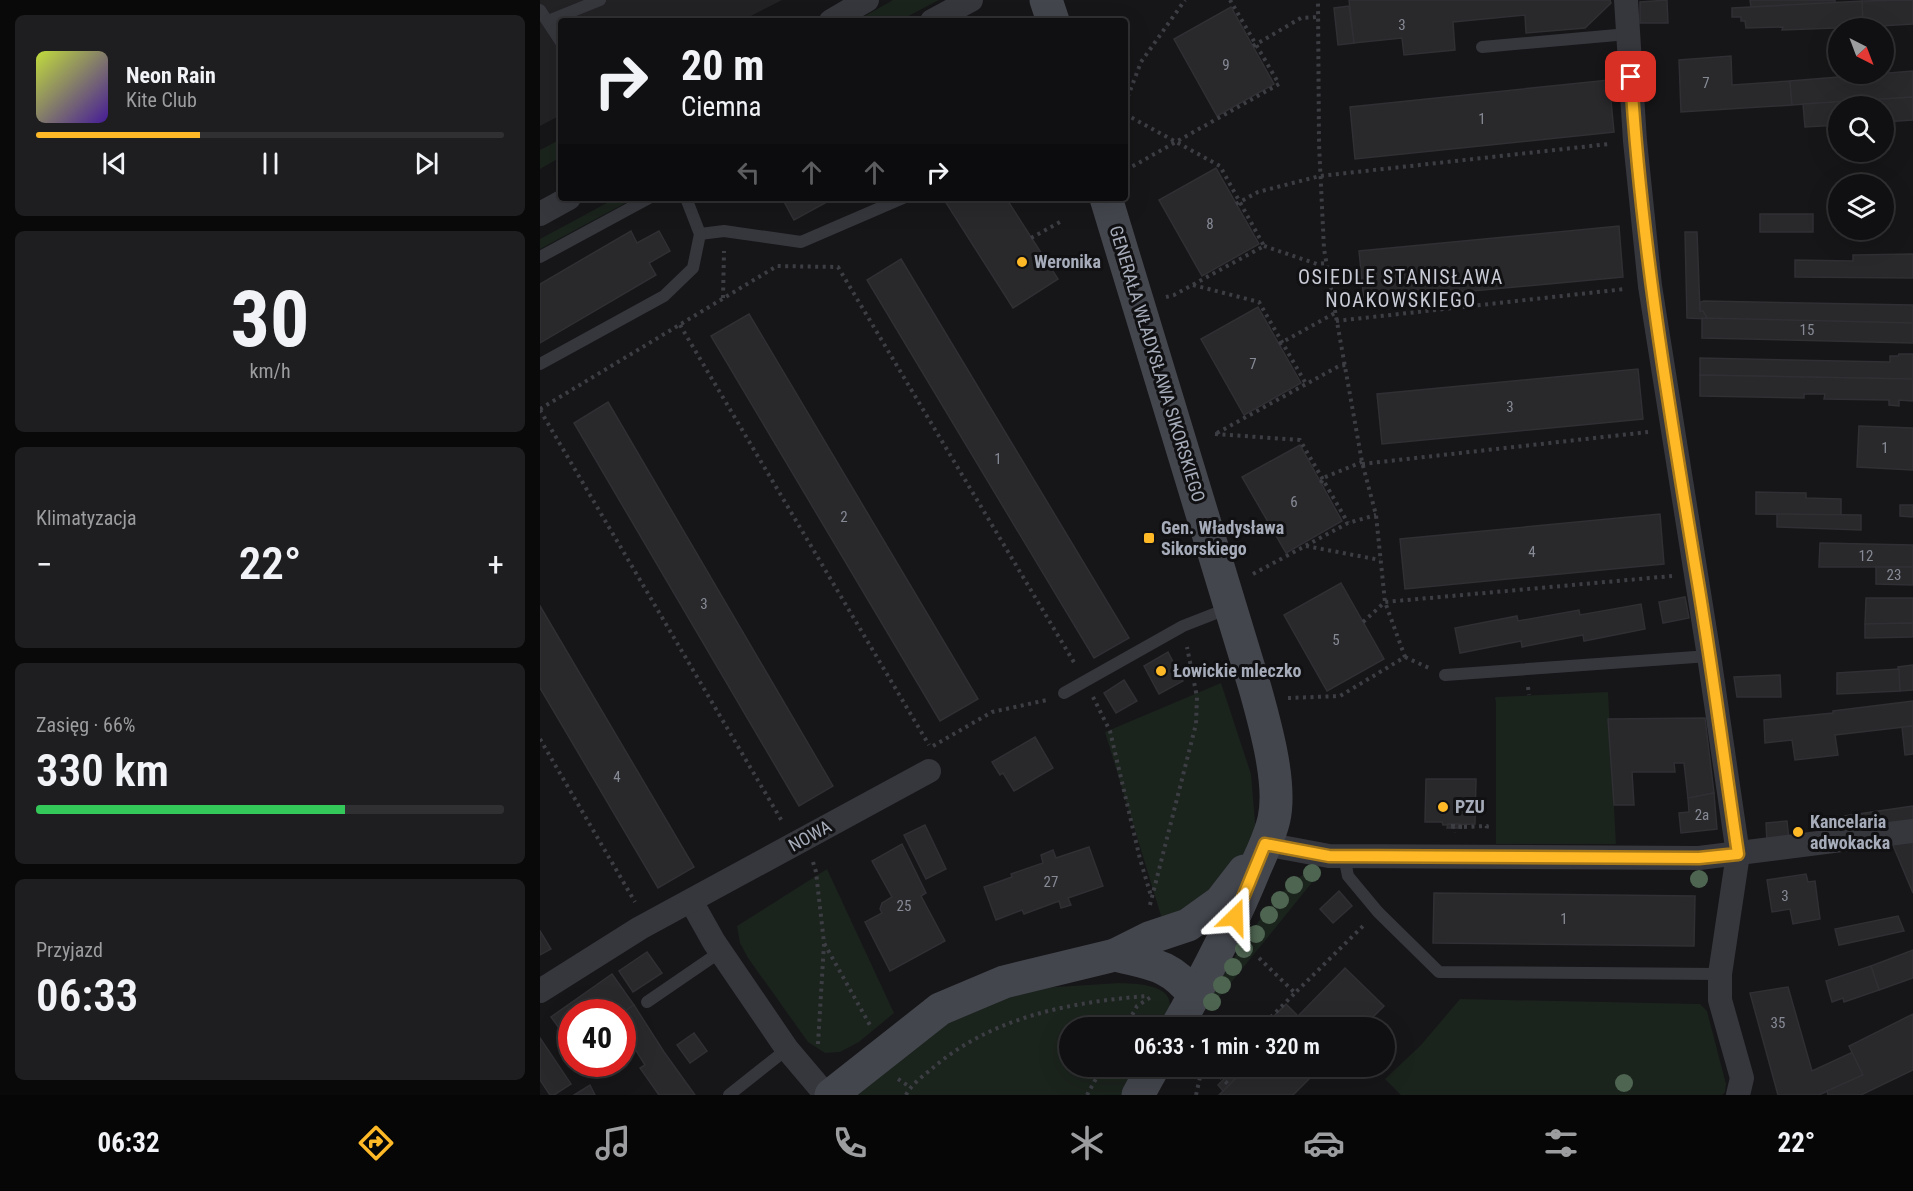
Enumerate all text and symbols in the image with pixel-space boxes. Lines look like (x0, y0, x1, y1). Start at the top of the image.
house number: 3 (1398, 16, 1406, 34)
north arrow (1828, 18, 1894, 84)
map controls (1828, 18, 1894, 240)
text: 20 m (681, 41, 764, 90)
icon: right (582, 42, 660, 120)
pin (1605, 51, 1656, 102)
house number: 9 (1222, 56, 1230, 74)
icon: arrive (1614, 60, 1647, 93)
text: Neon Rain (126, 63, 216, 88)
house number: 7 (1702, 74, 1710, 92)
text: Kite Club (126, 88, 197, 112)
text: Ciemna (681, 91, 762, 123)
button: search (1828, 96, 1894, 162)
house number: 1 (1478, 110, 1486, 128)
icon: previous (98, 147, 131, 180)
icon: pause (254, 147, 287, 180)
icon: next (410, 147, 443, 180)
icon: left (732, 156, 765, 189)
icon: ahead (795, 156, 828, 189)
icon: ahead (858, 156, 891, 189)
icon: right (921, 156, 954, 189)
button: layers (1828, 174, 1894, 240)
house number: 8 (1206, 215, 1214, 233)
street label: GENERAŁA WŁADYSŁAWA SIKORSKIEGO (1105, 223, 1210, 505)
place label: Weronika (1034, 251, 1101, 272)
marker: Weronika (1015, 255, 1029, 269)
district label: OSIEDLE STANISŁAWA NOAKOWSKIEGO (1298, 265, 1504, 312)
text: 30 (231, 274, 309, 365)
house number: 15 (1800, 321, 1814, 339)
house number: 7 (1249, 355, 1257, 373)
text: km/h (249, 359, 291, 383)
house number: 3 (1506, 398, 1514, 416)
house number: 1 (1881, 439, 1889, 457)
house number: 1 (994, 450, 1002, 468)
house number: 6 (1290, 493, 1298, 511)
text: Klimatyzacja (36, 506, 137, 530)
house number: 2 (840, 508, 848, 526)
place label: Gen. Władysława Sikorskiego (1161, 517, 1284, 559)
marker: Gen. Władysława Sikorskiego (1142, 531, 1156, 545)
text: 22° (239, 537, 301, 590)
house number: 4 (1528, 543, 1536, 561)
text: − (36, 545, 53, 584)
text: + (488, 545, 504, 584)
house number: 12 (1859, 547, 1873, 565)
house number: 23 (1887, 566, 1901, 584)
house number: 3 (700, 595, 708, 613)
house number: 5 (1332, 631, 1340, 649)
place label: Łowickie mleczko (1173, 660, 1301, 681)
marker: Łowickie mleczko (1154, 664, 1168, 678)
text: Zasięg · 66% (36, 713, 135, 737)
text: 330 km (36, 744, 169, 797)
house number: 4 (613, 768, 621, 786)
place label: PZU (1455, 796, 1485, 817)
marker: PZU (1436, 800, 1450, 814)
house number: 2a (1695, 806, 1709, 824)
place label: Kancelaria adwokacka (1810, 811, 1890, 853)
street label: NOWA (785, 815, 835, 856)
marker: Kancelaria adwokacka (1791, 825, 1805, 839)
house number: 27 (1044, 873, 1058, 891)
position arrow (1203, 885, 1267, 949)
house number: 3 (1781, 887, 1789, 905)
house number: 25 (897, 897, 911, 915)
house number: 1 (1560, 910, 1568, 928)
text: Przyjazd (36, 938, 103, 962)
text: 06:33 (36, 969, 138, 1022)
speed limit sign: 40 (558, 999, 636, 1077)
house number: 35 (1771, 1014, 1785, 1032)
text: 06:33 · 1 min · 320 m (1134, 1034, 1320, 1059)
icon: directions (355, 1122, 397, 1164)
icon: music (592, 1122, 634, 1164)
icon: phone (829, 1122, 871, 1164)
icon: climate (1066, 1122, 1108, 1164)
icon: car (1303, 1122, 1345, 1164)
icon: filters (1540, 1122, 1582, 1164)
text: 06:32 (98, 1127, 160, 1159)
text: 22° (1778, 1127, 1815, 1159)

